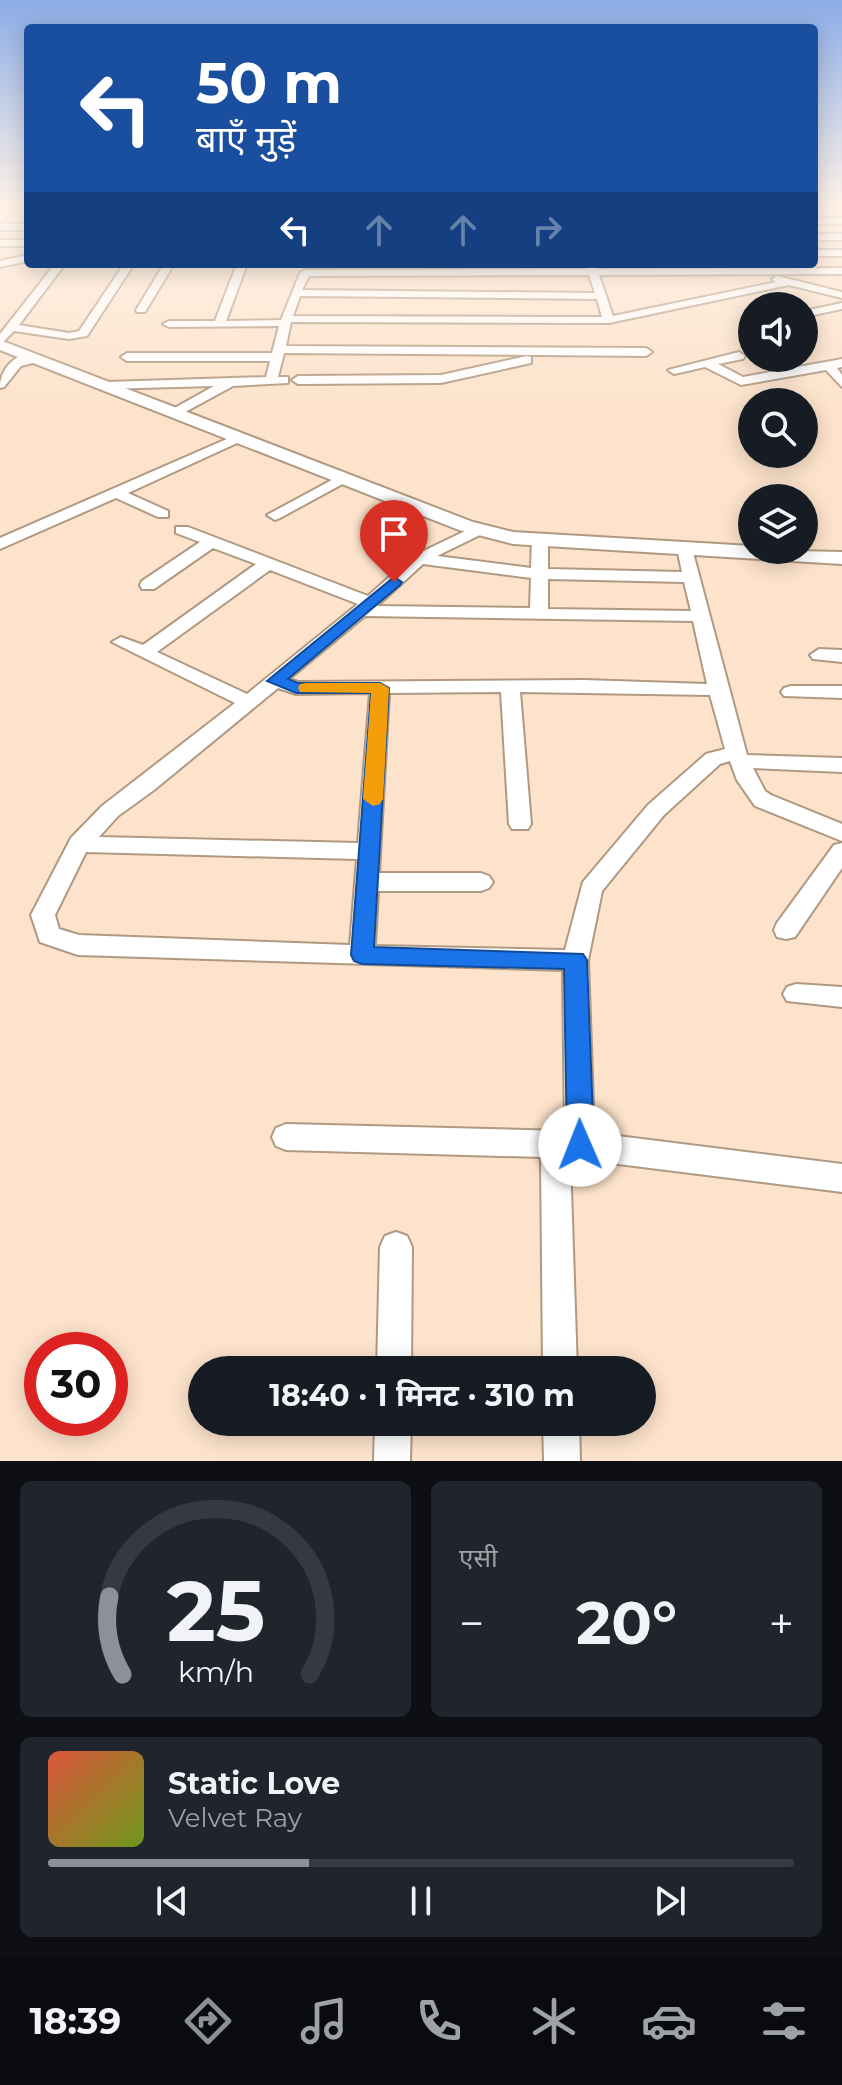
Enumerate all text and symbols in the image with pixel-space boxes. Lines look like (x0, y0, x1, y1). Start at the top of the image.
text: 50 m (196, 49, 342, 117)
icon: left (64, 56, 168, 160)
text: बाएँ मुड़ें (196, 117, 296, 161)
icon: left (273, 208, 317, 252)
icon: ahead (357, 208, 401, 252)
icon: ahead (441, 208, 485, 252)
icon: right (525, 208, 569, 252)
map controls (738, 292, 818, 564)
button: sound (738, 292, 818, 372)
button: search (738, 388, 818, 468)
button: layers (738, 484, 818, 564)
pin (360, 500, 428, 582)
icon: arrive (372, 512, 416, 556)
position arrow (538, 1103, 622, 1187)
speed limit sign: 30 (24, 1332, 128, 1436)
text: 18:40 · 1 मिनट · 310 m (269, 1377, 575, 1414)
text: एसी (459, 1542, 498, 1574)
text: 25 (166, 1560, 265, 1662)
text: 20° (576, 1586, 677, 1659)
text: − (459, 1596, 484, 1650)
text: + (769, 1596, 794, 1650)
text: km/h (177, 1654, 254, 1689)
text: Static Love (168, 1765, 340, 1802)
text: Velvet Ray (168, 1802, 302, 1834)
icon: previous (150, 1879, 194, 1923)
icon: pause (399, 1879, 443, 1923)
icon: next (648, 1879, 692, 1923)
icon: directions (180, 1993, 236, 2049)
icon: music (296, 1993, 352, 2049)
icon: phone (411, 1993, 467, 2049)
icon: climate (526, 1993, 582, 2049)
icon: car (641, 1993, 697, 2049)
icon: filters (756, 1993, 812, 2049)
text: 18:39 (30, 1999, 121, 2043)

